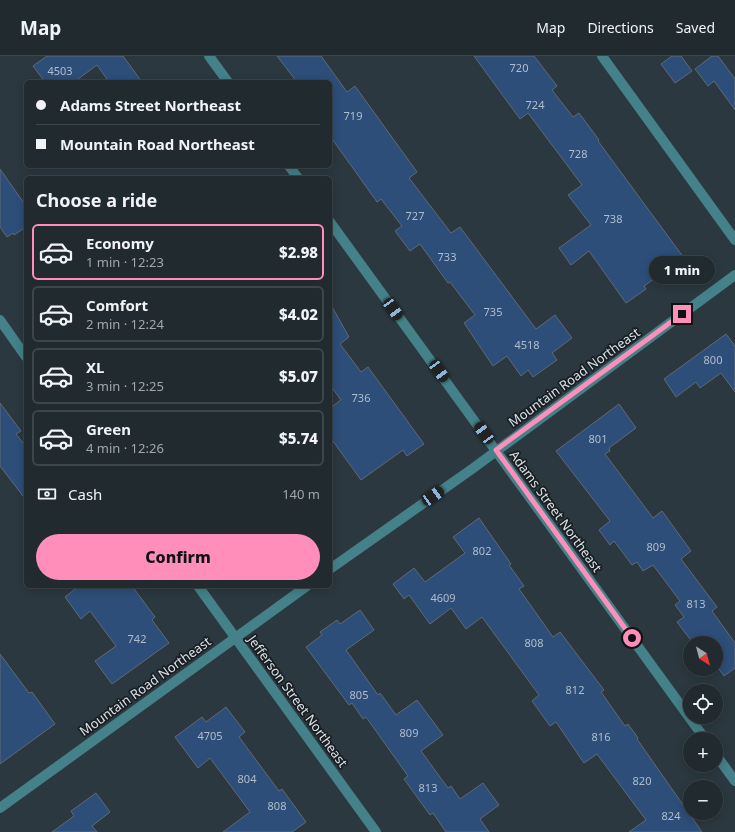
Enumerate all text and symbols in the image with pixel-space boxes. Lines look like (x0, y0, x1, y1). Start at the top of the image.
text: Map (20, 15, 61, 41)
text: Map (536, 18, 565, 37)
text: Directions (587, 18, 654, 37)
text: Saved (676, 18, 715, 37)
house number: 720 (510, 60, 528, 75)
house number: 4503 (47, 63, 73, 78)
text: Adams Street Northeast (60, 95, 241, 115)
house number: 724 (526, 97, 545, 112)
house number: 719 (344, 108, 362, 123)
text: Mountain Road Northeast (60, 134, 255, 154)
house number: 728 (569, 146, 587, 161)
text: Choose a ride (36, 188, 157, 212)
house number: 727 (406, 208, 424, 223)
house number: 738 (604, 211, 622, 226)
text: Economy (86, 233, 154, 253)
icon: car (38, 234, 74, 270)
text: $2.98 (279, 242, 318, 262)
house number: 733 (438, 249, 456, 264)
text: 1 min · 12:23 (86, 253, 164, 271)
callout: 1 min (649, 256, 715, 284)
text: 1 min (664, 261, 700, 279)
text: Comfort (86, 295, 148, 315)
icon: car (38, 296, 74, 332)
car (381, 296, 405, 322)
text: $4.02 (279, 304, 318, 324)
house number: 735 (484, 304, 502, 319)
route end (673, 305, 691, 323)
text: 2 min · 12:24 (86, 315, 164, 333)
street label: Mountain Road Northeast (505, 323, 644, 431)
house number: 4518 (514, 337, 540, 352)
house number: 800 (704, 352, 722, 367)
text: XL (86, 357, 104, 377)
icon: car (38, 358, 74, 394)
car (427, 358, 451, 384)
text: $5.07 (279, 366, 318, 386)
text: 3 min · 12:25 (86, 377, 164, 395)
house number: 736 (352, 390, 370, 405)
text: Green (86, 419, 131, 439)
icon: car (38, 420, 74, 456)
car (472, 420, 496, 446)
text: $5.74 (279, 428, 318, 448)
house number: 801 (589, 431, 607, 446)
text: 4 min · 12:26 (86, 439, 164, 457)
street label: Adams Street Northeast (506, 446, 606, 576)
icon: cash (36, 483, 58, 505)
text: Cash (68, 484, 102, 504)
car (420, 484, 446, 508)
text: 140 m (282, 485, 320, 503)
button: Confirm (36, 534, 320, 580)
house number: 809 (647, 539, 665, 554)
house number: 802 (473, 543, 491, 558)
house number: 4609 (430, 590, 456, 605)
house number: 813 (687, 596, 705, 611)
route start (623, 629, 641, 647)
street label: Jefferson Street Northeast (243, 630, 352, 771)
house number: 742 (128, 631, 146, 646)
street label: Mountain Road Northeast (76, 632, 215, 740)
house number: 808 (525, 635, 543, 650)
north arrow (683, 636, 723, 676)
map controls (683, 636, 723, 820)
house number: 812 (566, 682, 584, 697)
button: locate (683, 684, 723, 724)
house number: 805 (350, 687, 368, 702)
house number: 809 (400, 725, 418, 740)
house number: 4705 (197, 728, 223, 743)
house number: 816 (592, 729, 610, 744)
button: + (683, 732, 723, 772)
house number: 804 (238, 771, 257, 786)
house number: 820 (633, 773, 651, 788)
house number: 813 (419, 780, 437, 795)
button: − (683, 780, 723, 820)
house number: 808 (268, 798, 286, 813)
house number: 824 (662, 808, 681, 823)

